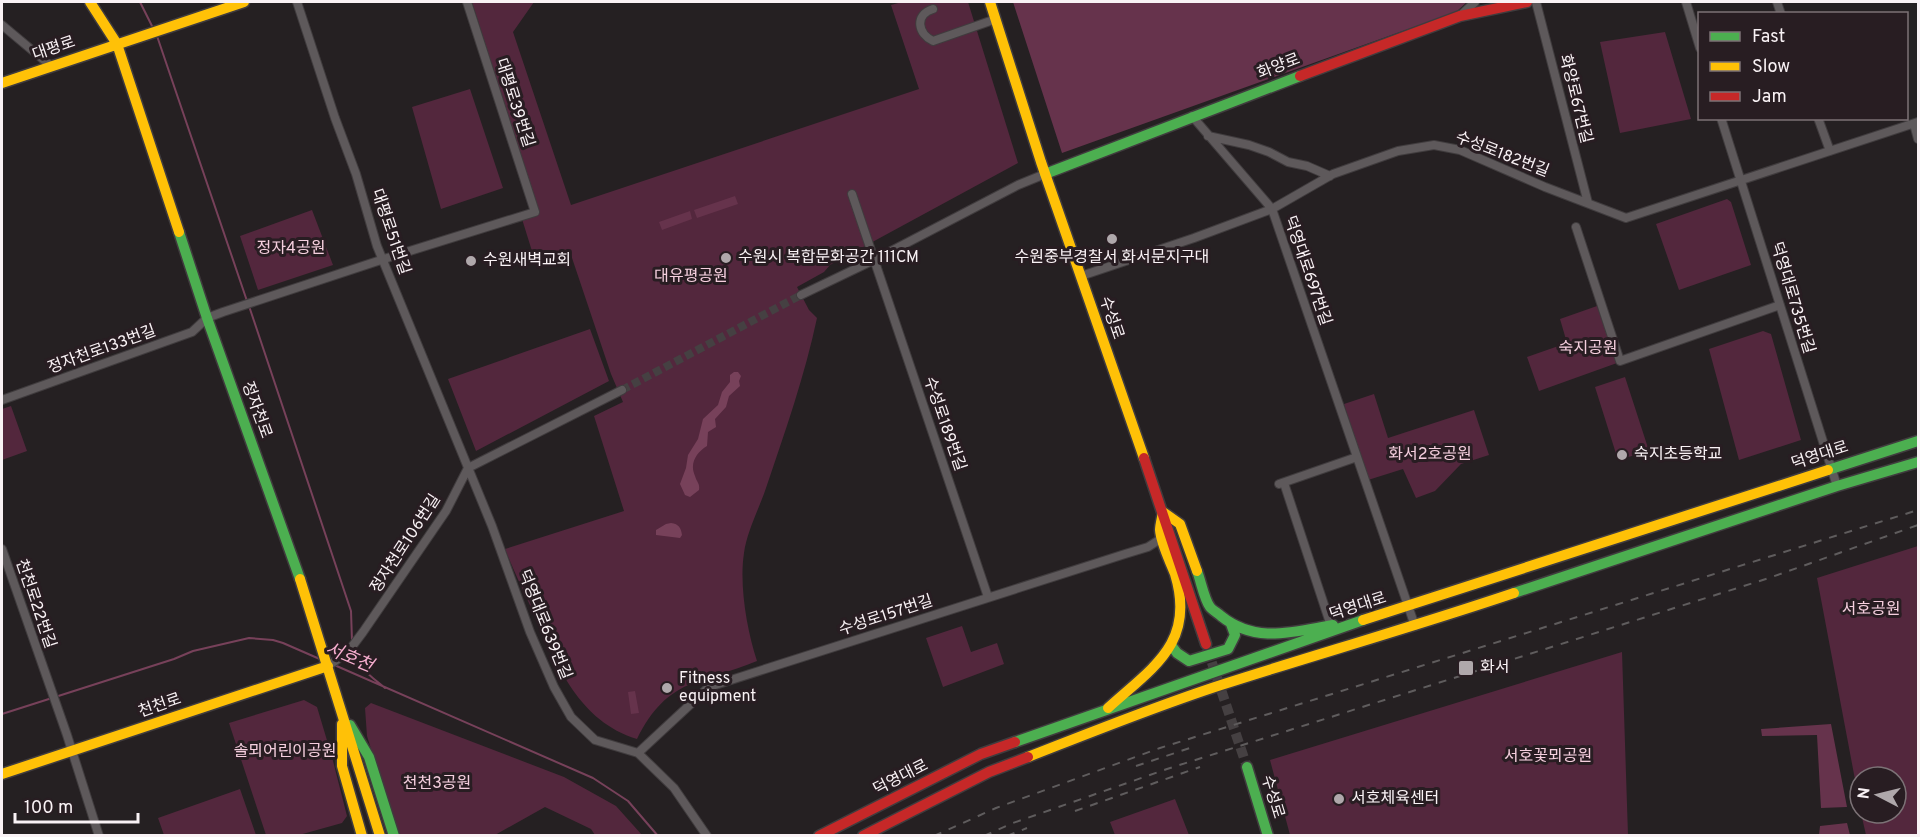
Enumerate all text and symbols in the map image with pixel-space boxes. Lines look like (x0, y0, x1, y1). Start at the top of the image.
legend (1698, 12, 1908, 120)
text: Fast (1752, 26, 1785, 49)
street label: 대평로 (30, 32, 78, 66)
street label: 화양로 (1255, 50, 1303, 84)
street label: 화양로67번길 (1554, 52, 1596, 146)
street label: 대평로39번길 (490, 56, 538, 150)
text: Slow (1752, 56, 1790, 79)
text: Jam (1752, 86, 1787, 109)
street label: 수성로182번길 (1452, 128, 1552, 182)
street label: 대평로51번길 (366, 186, 414, 278)
street label: 덕영대로697번길 (1279, 213, 1335, 329)
marker: 수원중부경찰서 화서문지구대 (1105, 232, 1119, 246)
park label: 정자4공원 (257, 239, 325, 259)
street label: 덕영대로735번길 (1765, 240, 1819, 356)
place label: 수원시 복합문화공간 111CM (738, 248, 919, 268)
place label: 수원중부경찰서 화서문지구대 (1014, 248, 1210, 268)
place label: 수원새벽교회 (483, 251, 571, 271)
marker: 수원시 복합문화공간 111CM (719, 251, 733, 265)
marker: 수원새벽교회 (464, 254, 478, 268)
park label: 대유평공원 (654, 267, 728, 287)
street label: 수성로 (1094, 294, 1128, 342)
street label: 정자천로133번길 (45, 321, 159, 379)
park label: 숙지공원 (1559, 339, 1617, 359)
street label: 수성로189번길 (918, 374, 970, 474)
street label: 정자천로 (237, 379, 276, 441)
street label: 덕영대로 (1789, 437, 1851, 475)
park label: 화서2호공원 (1388, 445, 1472, 465)
place label: 숙지초등학교 (1634, 445, 1722, 465)
marker: 숙지초등학교 (1615, 448, 1629, 462)
street label: 정자천로106번길 (367, 491, 445, 597)
street label: 천천로22번길 (10, 557, 60, 651)
street label: 덕영대로639번길 (513, 567, 575, 683)
street label: 덕영대로 (1327, 588, 1389, 626)
street label: 수성로157번길 (836, 591, 936, 641)
park label: 서호공원 (1842, 600, 1900, 620)
water label: 서호천 (322, 638, 379, 679)
place label: 화서 (1480, 658, 1509, 678)
marker: 화서 (1457, 659, 1475, 677)
place label: Fitness equipment (679, 669, 756, 707)
marker: Fitness equipment (660, 681, 674, 695)
street label: 천천로 (136, 689, 184, 723)
park label: 솔뫼어린이공원 (233, 742, 337, 762)
park label: 서호꽃뫼공원 (1504, 747, 1592, 767)
street label: 덕영대로 (870, 756, 932, 800)
north arrow (1848, 765, 1908, 825)
street label: 수성로 (1256, 773, 1288, 821)
park label: 천천3공원 (403, 774, 471, 794)
scale bar (15, 786, 138, 824)
text: N (1854, 786, 1876, 800)
place label: 서호체육센터 (1351, 789, 1439, 809)
marker: 서호체육센터 (1332, 792, 1346, 806)
text: 100 m (24, 797, 73, 820)

